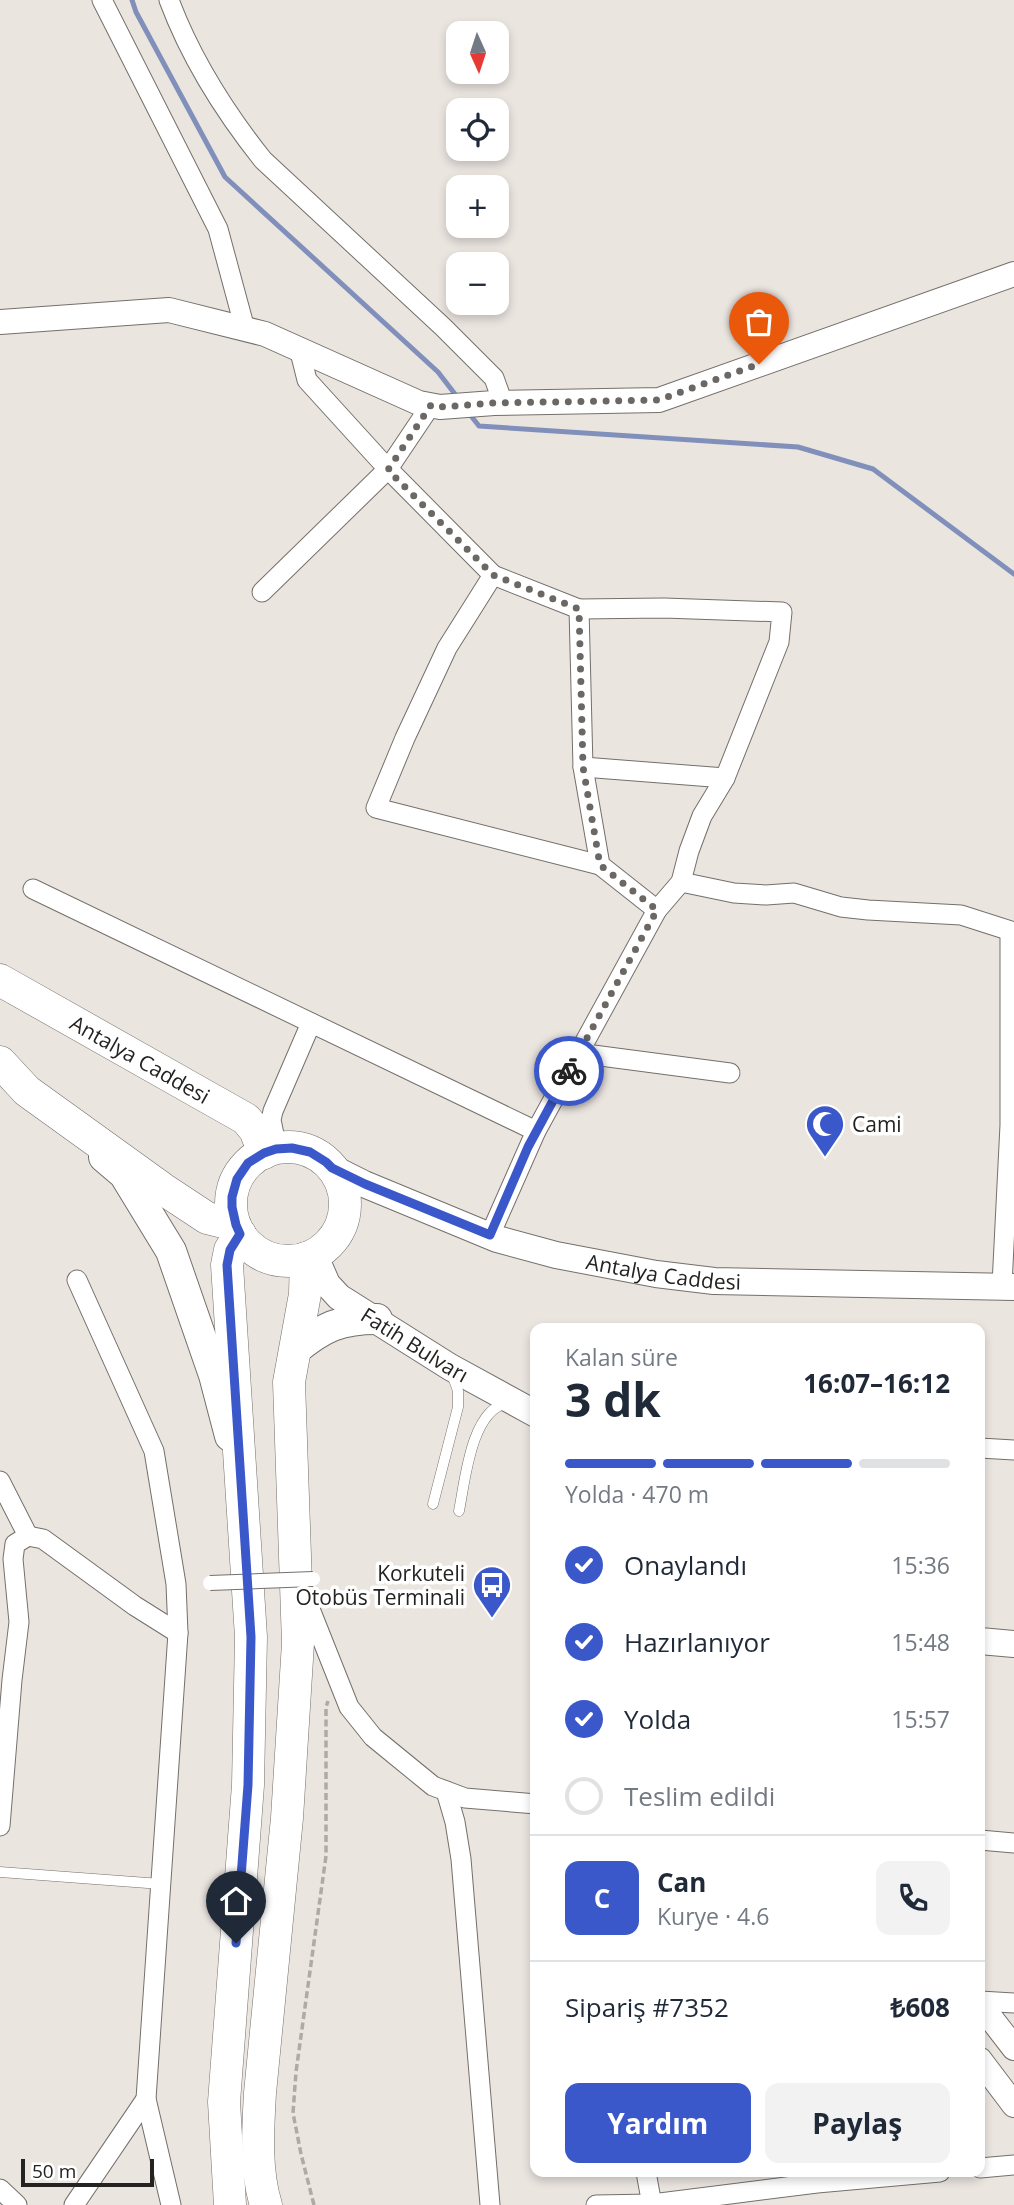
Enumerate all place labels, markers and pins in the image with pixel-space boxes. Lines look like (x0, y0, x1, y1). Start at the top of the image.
pin (729, 292, 789, 364)
mosque icon: Cami (804, 1103, 846, 1158)
place label: Cami (852, 1110, 902, 1138)
place label: Korkuteli Otobüs Terminali (296, 1559, 465, 1611)
bus stop icon: Korkuteli Otobüs Terminali (471, 1564, 513, 1619)
pin (206, 1871, 266, 1943)

